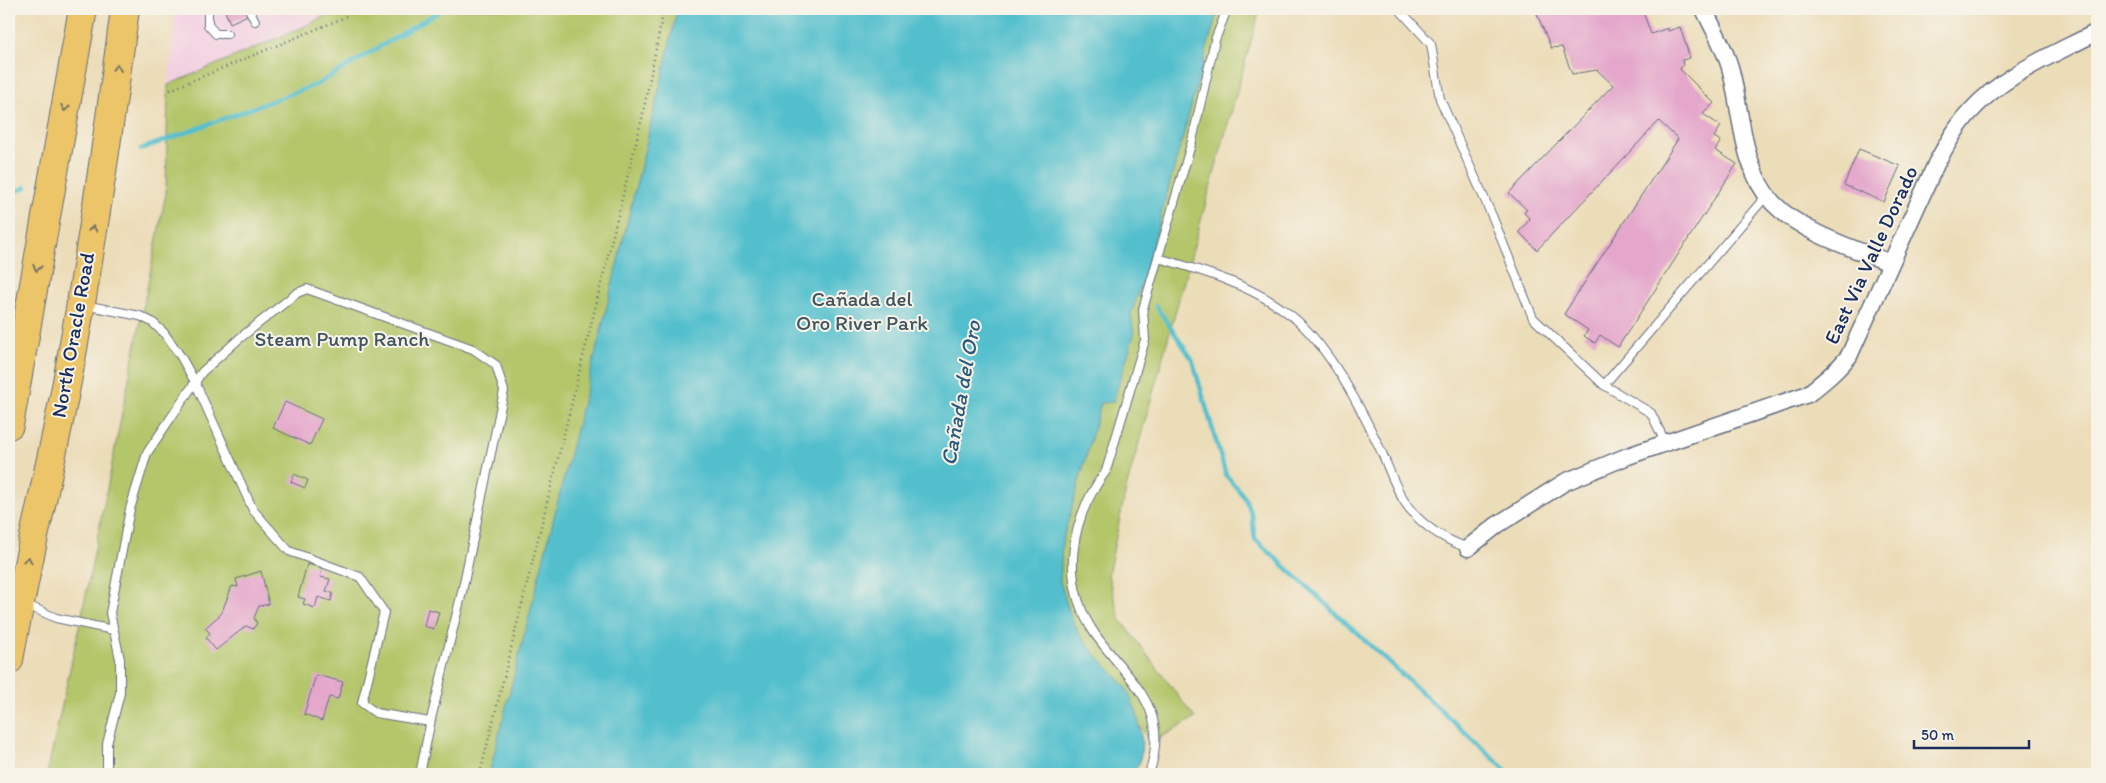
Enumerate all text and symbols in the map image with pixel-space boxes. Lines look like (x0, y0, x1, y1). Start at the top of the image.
one-way arrow (112, 64, 122, 73)
one-way arrow (60, 104, 70, 113)
street label: East Via Valle Dorado (1818, 162, 1923, 348)
one-way arrow (87, 225, 97, 233)
street label: North Oracle Road (46, 250, 99, 420)
one-way arrow (32, 264, 42, 273)
park label: Cañada del Oro River Park (796, 286, 928, 335)
water label: Cañada del Oro (934, 318, 987, 468)
park label: Steam Pump Ranch (254, 326, 430, 351)
one-way arrow (22, 556, 33, 565)
scale bar (1914, 718, 2028, 750)
text: 50 m (1921, 726, 1954, 744)

